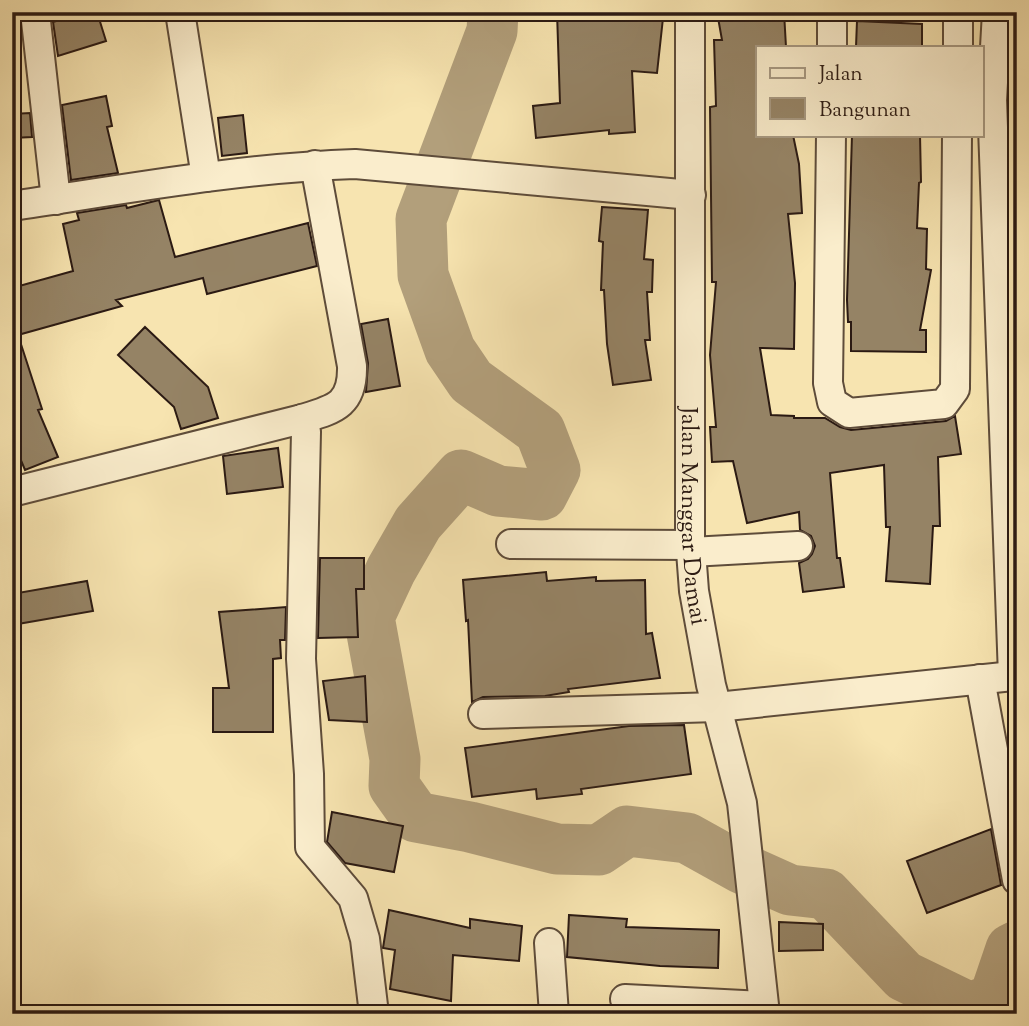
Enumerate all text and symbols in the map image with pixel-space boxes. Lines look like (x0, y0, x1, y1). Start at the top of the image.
legend (756, 46, 984, 136)
text: Jalan (818, 60, 863, 90)
text: Bangunan (819, 96, 911, 126)
street label: Jalan Manggar Damai (671, 405, 715, 628)

